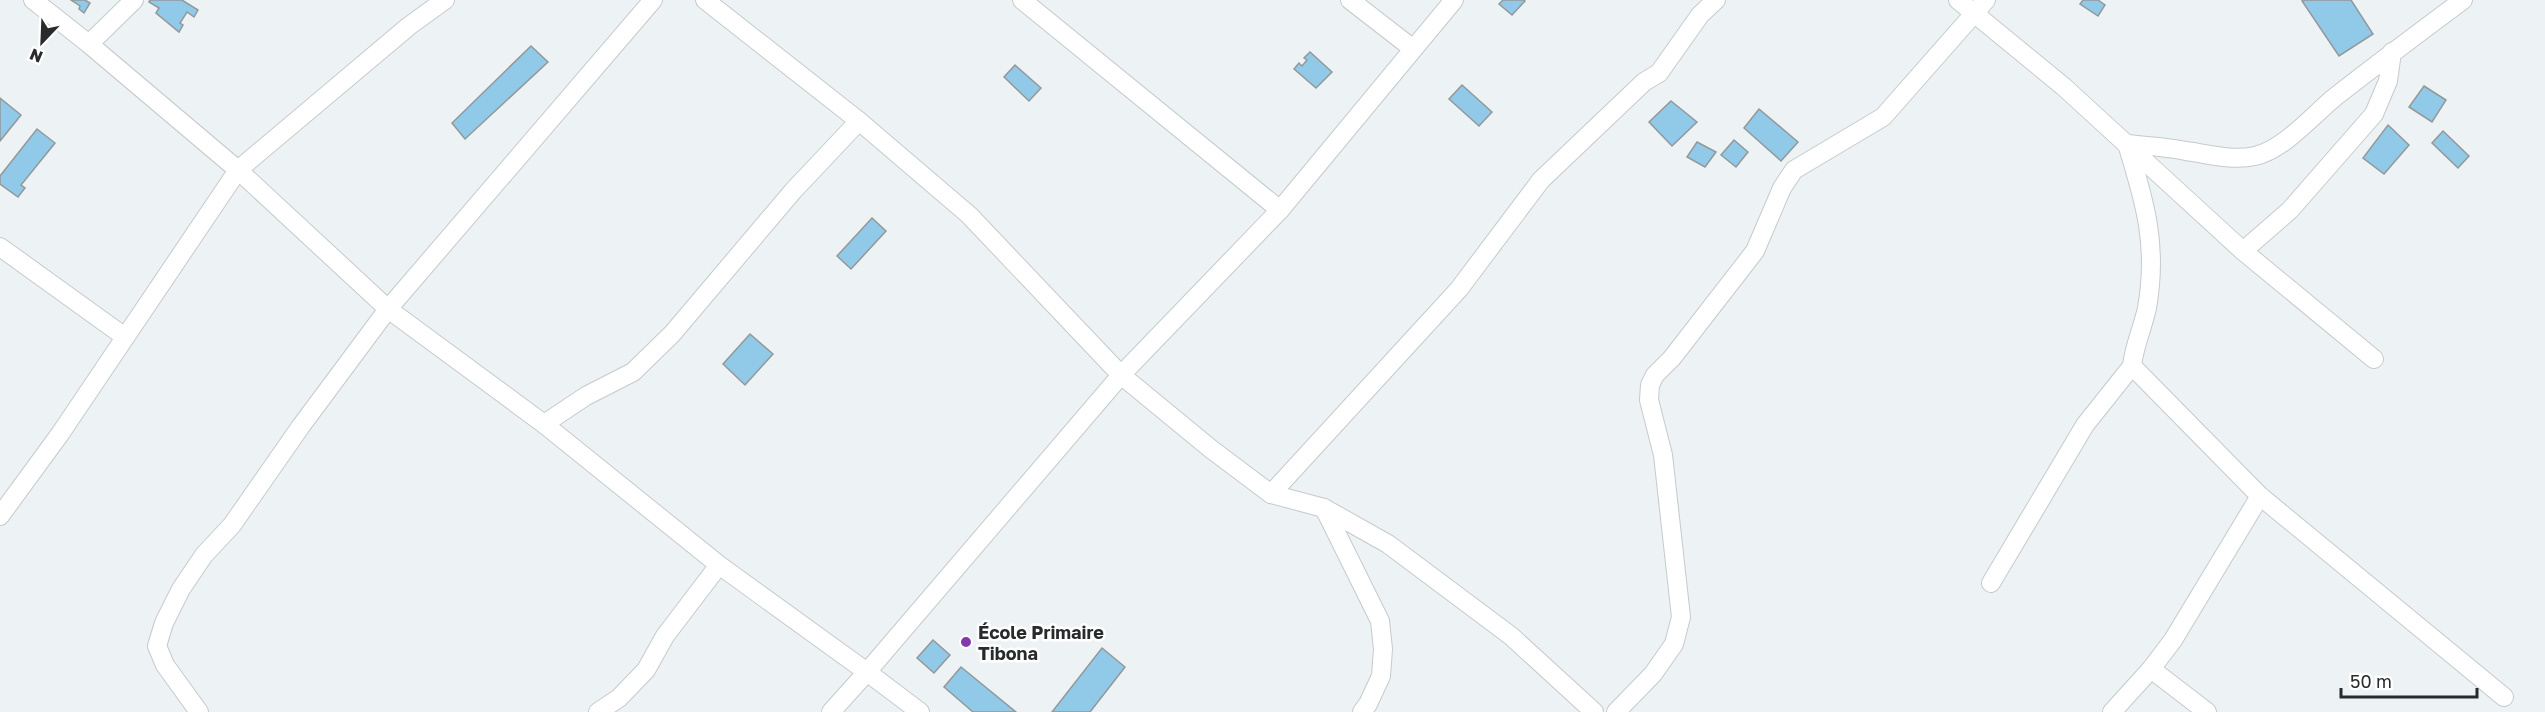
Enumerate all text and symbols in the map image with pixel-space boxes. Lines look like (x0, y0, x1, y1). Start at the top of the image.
north arrow (12, 12, 72, 72)
text: N (27, 44, 46, 67)
place label: École Primaire Tibona (978, 621, 1104, 664)
marker: École Primaire Tibona (959, 635, 973, 649)
scale bar (2341, 661, 2478, 699)
text: 50 m (2350, 670, 2392, 692)

